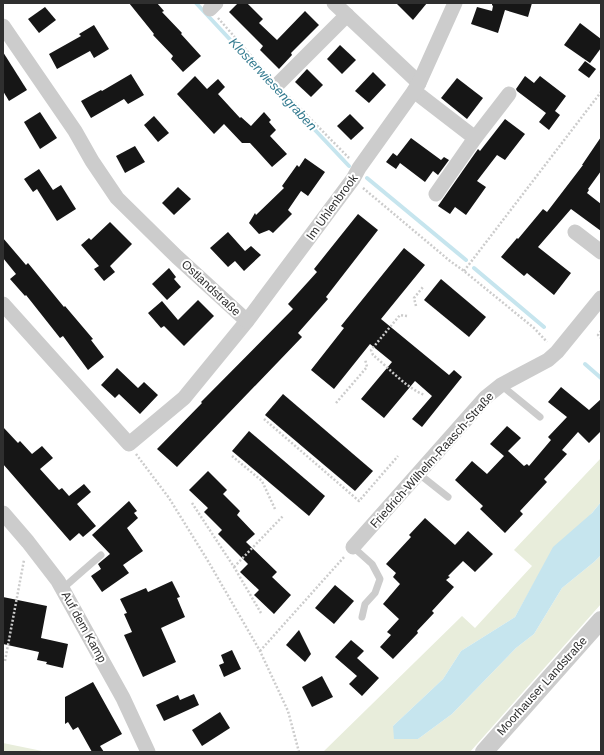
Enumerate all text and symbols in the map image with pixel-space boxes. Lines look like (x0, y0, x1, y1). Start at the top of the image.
water label: Klosterwiesengraben (226, 34, 320, 134)
street label: Im Uhlenbrook (303, 171, 361, 243)
street label: Ostlandstraße (179, 257, 244, 319)
street label: Friedrich-Wilhelm-Raasch-Straße (367, 389, 497, 531)
street label: Auf dem Kamp (59, 589, 110, 665)
street label: Moorhauser Landstraße (494, 633, 590, 738)

